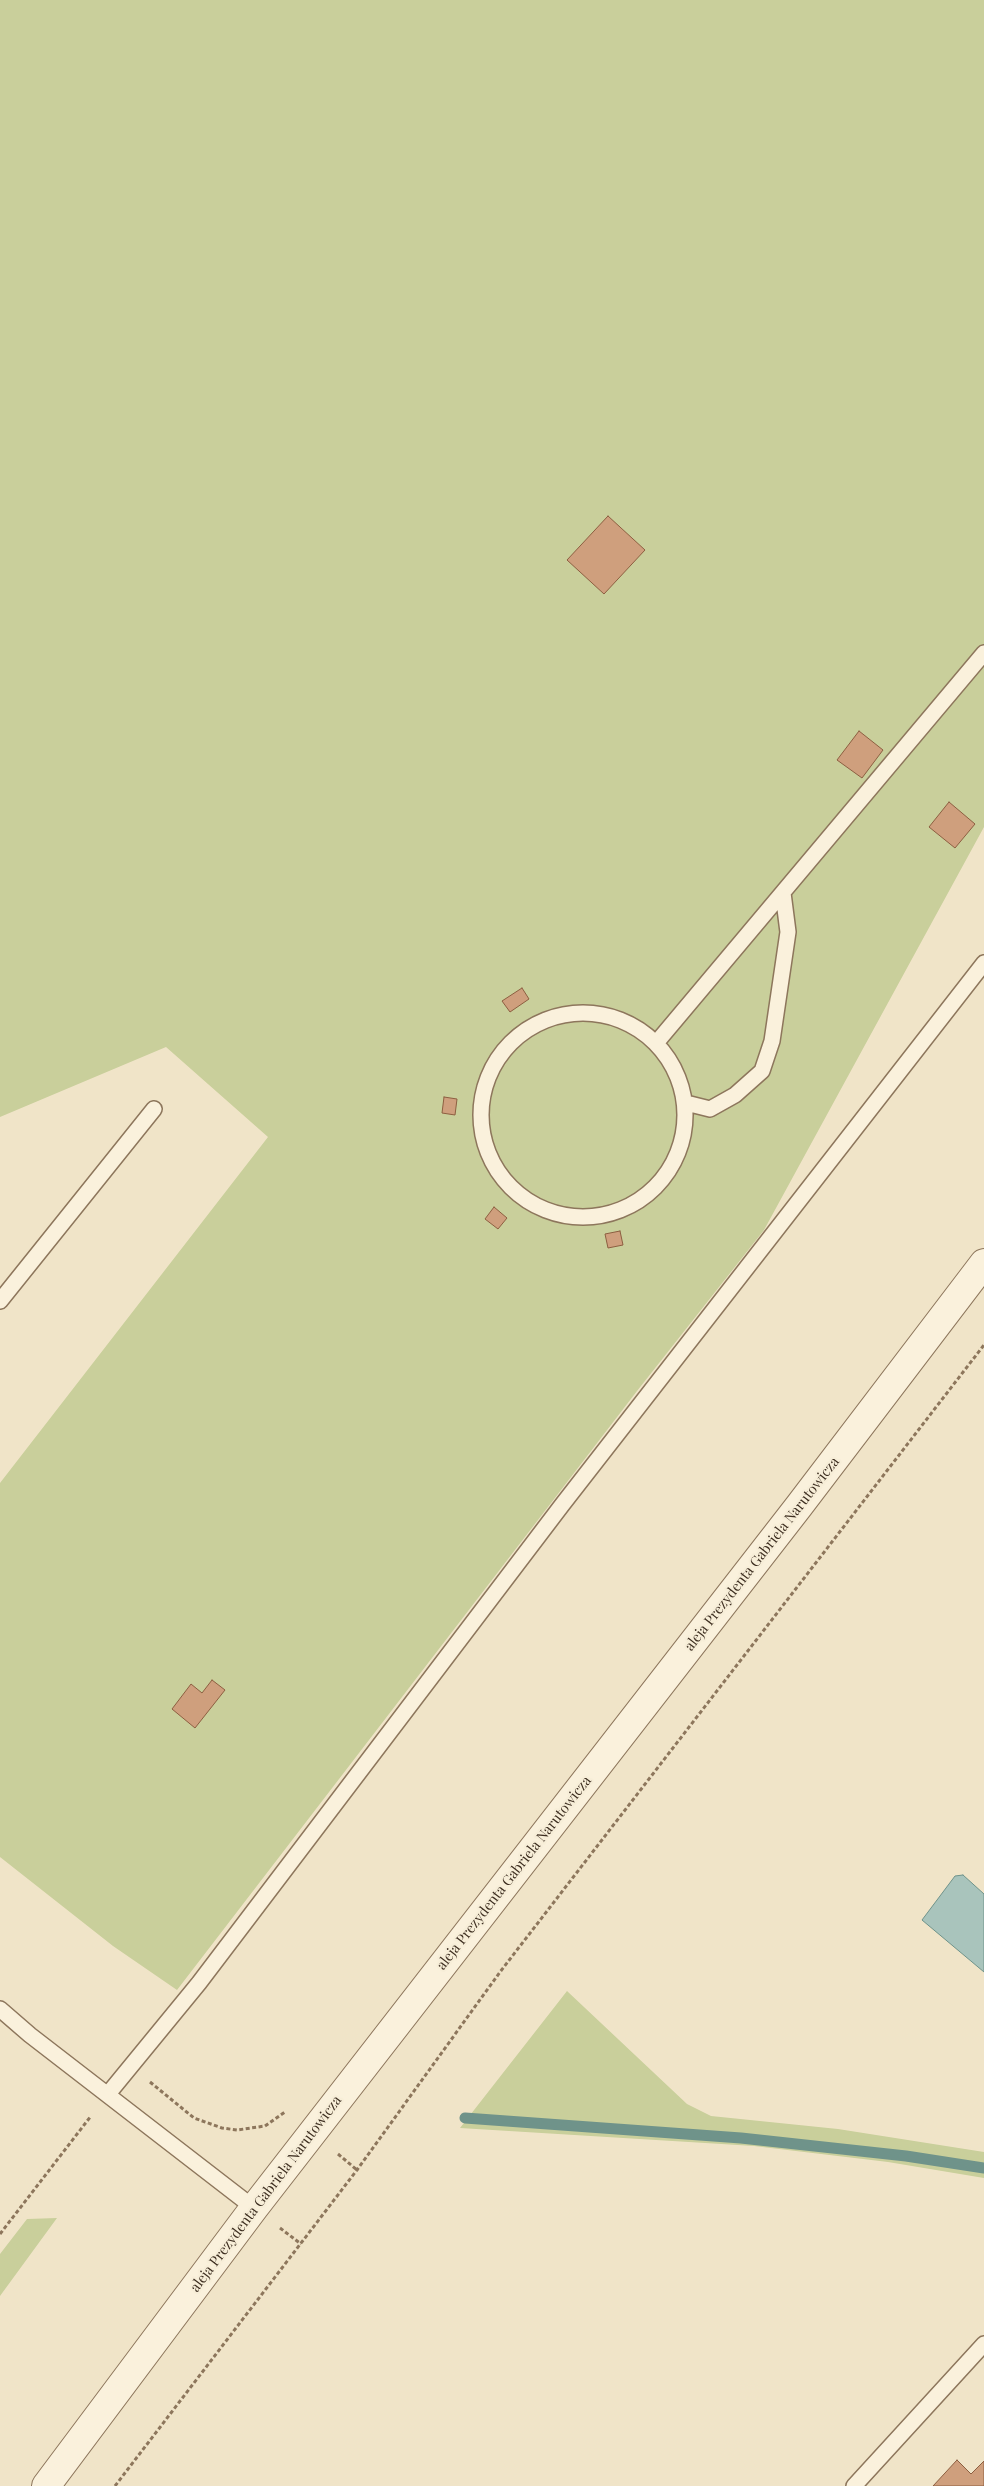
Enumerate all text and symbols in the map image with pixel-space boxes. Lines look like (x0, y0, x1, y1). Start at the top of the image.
street label: aleja Prezydenta Gabriela Narutowicza (681, 1454, 843, 1654)
street label: aleja Prezydenta Gabriela Narutowicza (433, 1773, 595, 1973)
street label: aleja Prezydenta Gabriela Narutowicza (187, 2093, 345, 2295)

